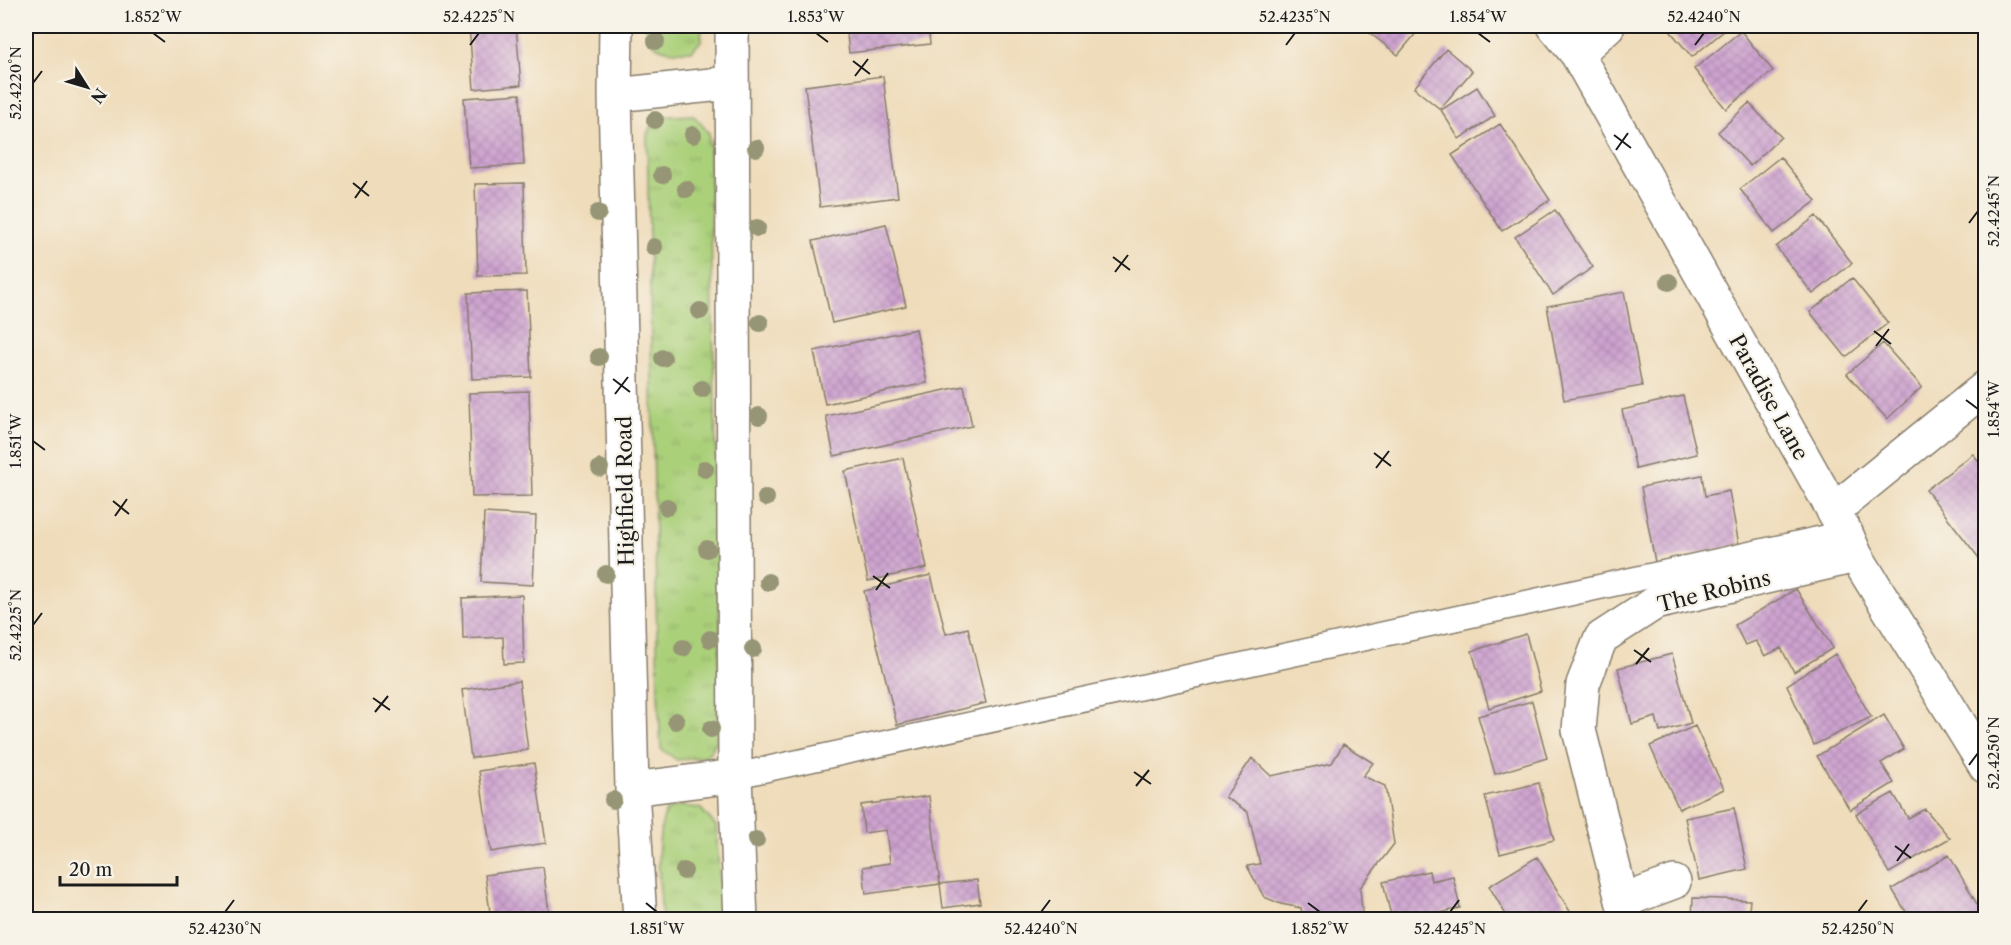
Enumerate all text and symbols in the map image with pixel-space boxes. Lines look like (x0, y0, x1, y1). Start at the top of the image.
text: 1.852°W (124, 7, 182, 26)
text: 52.4225°N (443, 7, 515, 26)
text: 1.853°W (788, 7, 845, 26)
text: 52.4235°N (1259, 7, 1331, 26)
text: 1.854°W (1449, 7, 1507, 26)
text: 52.4240°N (1667, 7, 1741, 26)
text: 52.4220°N (6, 46, 25, 120)
north arrow (57, 57, 117, 117)
text: N (87, 84, 111, 108)
text: 52.4245°N (1984, 175, 2003, 247)
street label: Paradise Lane (1724, 330, 1814, 464)
text: 1.854°W (1984, 380, 2003, 438)
text: 1.851°W (6, 413, 25, 468)
street label: Highfield Road (611, 415, 639, 566)
street label: The Robins (1655, 565, 1773, 617)
text: 52.4225°N (6, 589, 25, 661)
text: 52.4250°N (1984, 716, 2003, 790)
scale bar (60, 849, 177, 887)
text: 20 m (69, 859, 113, 881)
text: 52.4230°N (188, 919, 262, 938)
text: 1.851°W (630, 919, 685, 938)
text: 52.4240°N (1004, 919, 1078, 938)
text: 1.852°W (1291, 919, 1349, 938)
text: 52.4245°N (1414, 919, 1486, 938)
text: 52.4250°N (1821, 919, 1895, 938)

